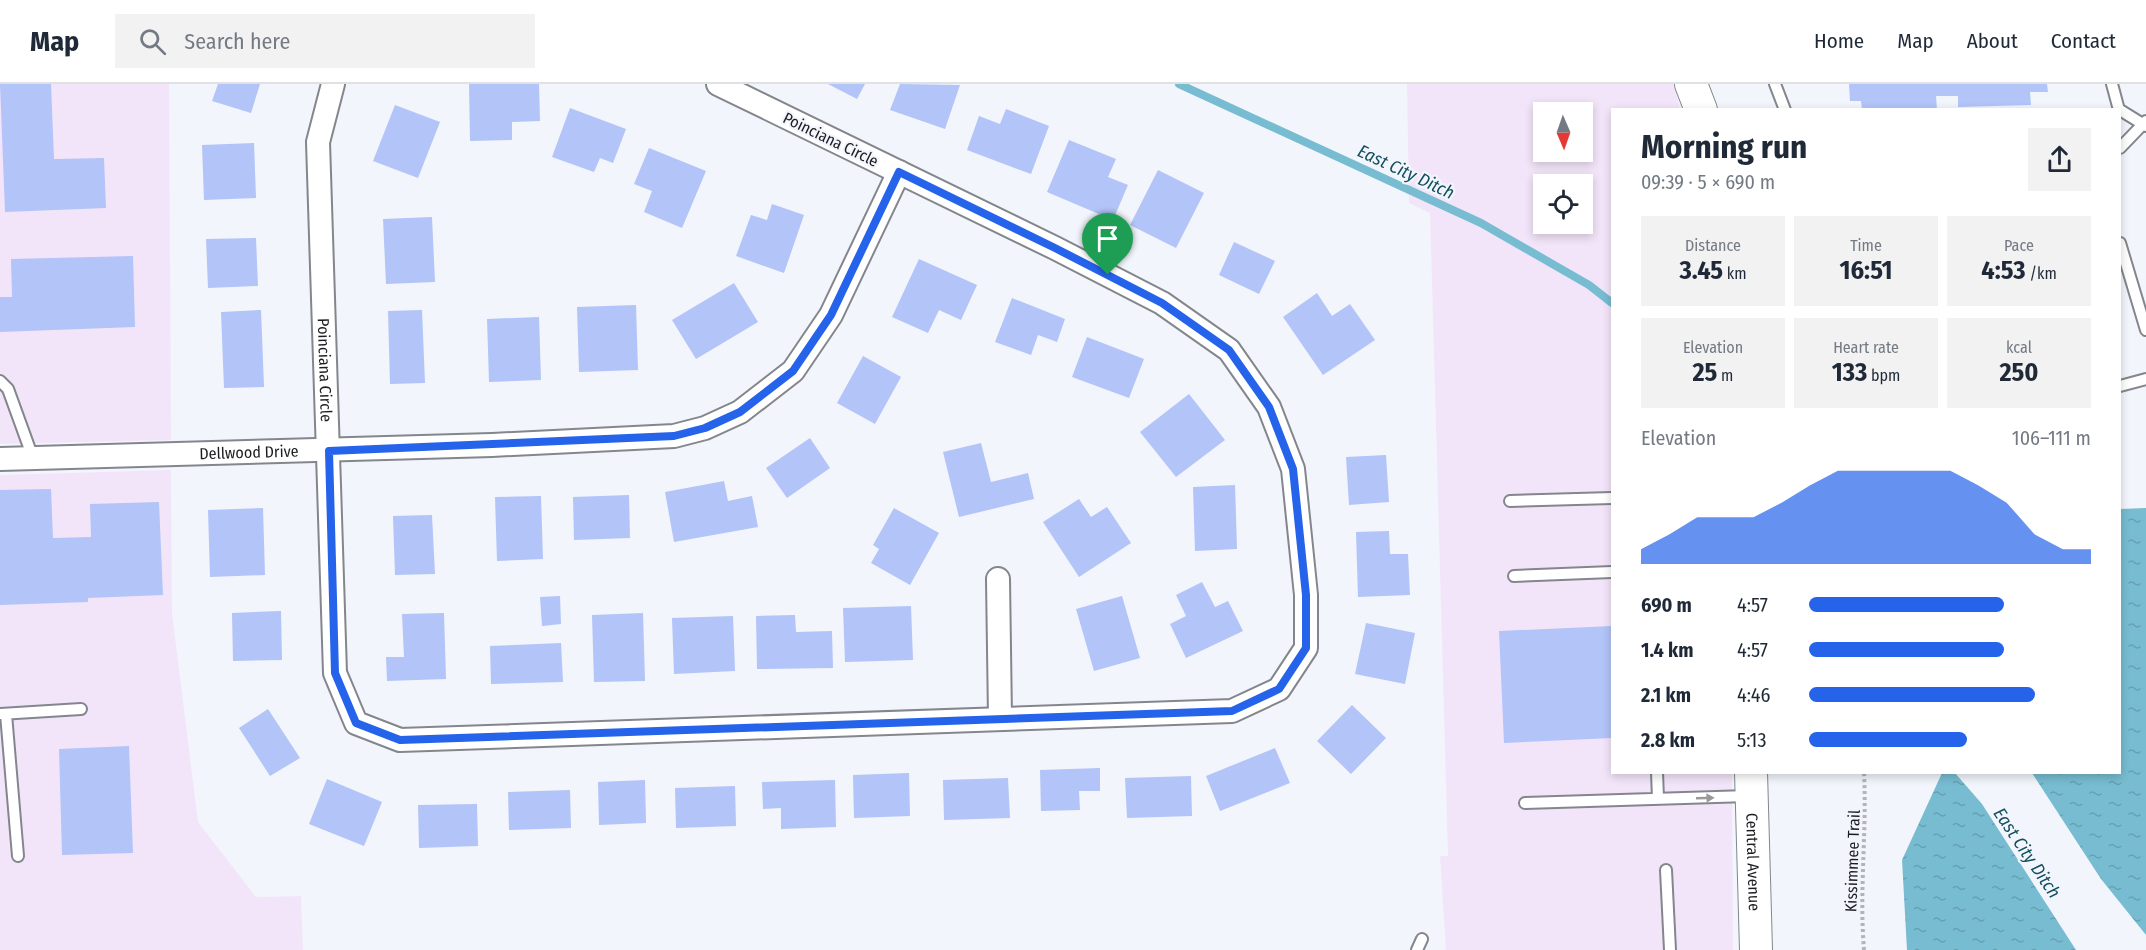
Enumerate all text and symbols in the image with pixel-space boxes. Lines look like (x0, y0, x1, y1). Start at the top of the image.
search box (115, 14, 535, 68)
text: Map (30, 25, 79, 58)
icon: search (136, 25, 169, 58)
text: Search here (184, 28, 290, 55)
text: Home (1814, 28, 1864, 54)
text: Map (1897, 28, 1934, 54)
text: About (1967, 28, 2018, 54)
text: Contact (2051, 28, 2116, 54)
north arrow (1533, 102, 1593, 162)
map controls (1533, 102, 1593, 234)
street label: Poinciana Circle (780, 108, 882, 171)
text: Morning run (1641, 127, 1807, 167)
button: share (2028, 128, 2091, 191)
water label: East City Ditch (1354, 140, 1458, 204)
text: 09:39 · 5 × 690 m (1641, 170, 1775, 194)
button: locate (1533, 174, 1593, 234)
pin (1082, 213, 1133, 275)
icon: arrive (1091, 222, 1124, 255)
text: Distance (1685, 236, 1741, 255)
text: Time (1850, 236, 1882, 255)
text: Pace (2004, 236, 2034, 255)
text: 3.45 (1679, 255, 1723, 286)
text: 16:51 (1839, 255, 1893, 286)
text: 4:53 (1981, 255, 2026, 286)
text: km (1723, 264, 1747, 283)
text: /km (2026, 264, 2057, 283)
street label: Poinciana Circle (314, 318, 336, 422)
text: Elevation (1683, 338, 1743, 357)
text: Heart rate (1833, 338, 1899, 357)
text: kcal (2006, 338, 2032, 357)
text: 25 (1693, 357, 1717, 388)
text: 133 (1832, 357, 1867, 388)
text: 250 (1999, 357, 2039, 388)
text: m (1717, 366, 1733, 385)
text: bpm (1867, 366, 1900, 385)
text: Elevation (1641, 426, 1716, 450)
text: 106–111 m (2012, 426, 2091, 450)
street label: Dellwood Drive (199, 442, 299, 463)
text: 690 m (1641, 593, 1692, 617)
text: 4:57 (1737, 593, 1768, 617)
text: 1.4 km (1641, 638, 1693, 662)
text: 4:57 (1737, 638, 1768, 662)
text: 2.1 km (1641, 683, 1691, 707)
text: 4:46 (1737, 683, 1770, 707)
text: 2.8 km (1641, 728, 1695, 752)
text: 5:13 (1737, 728, 1766, 752)
one-way arrow (1695, 793, 1714, 802)
water label: East City Ditch (1989, 804, 2065, 902)
street label: Kissimmee Trail (1841, 810, 1864, 912)
street label: Central Avenue (1742, 813, 1764, 911)

